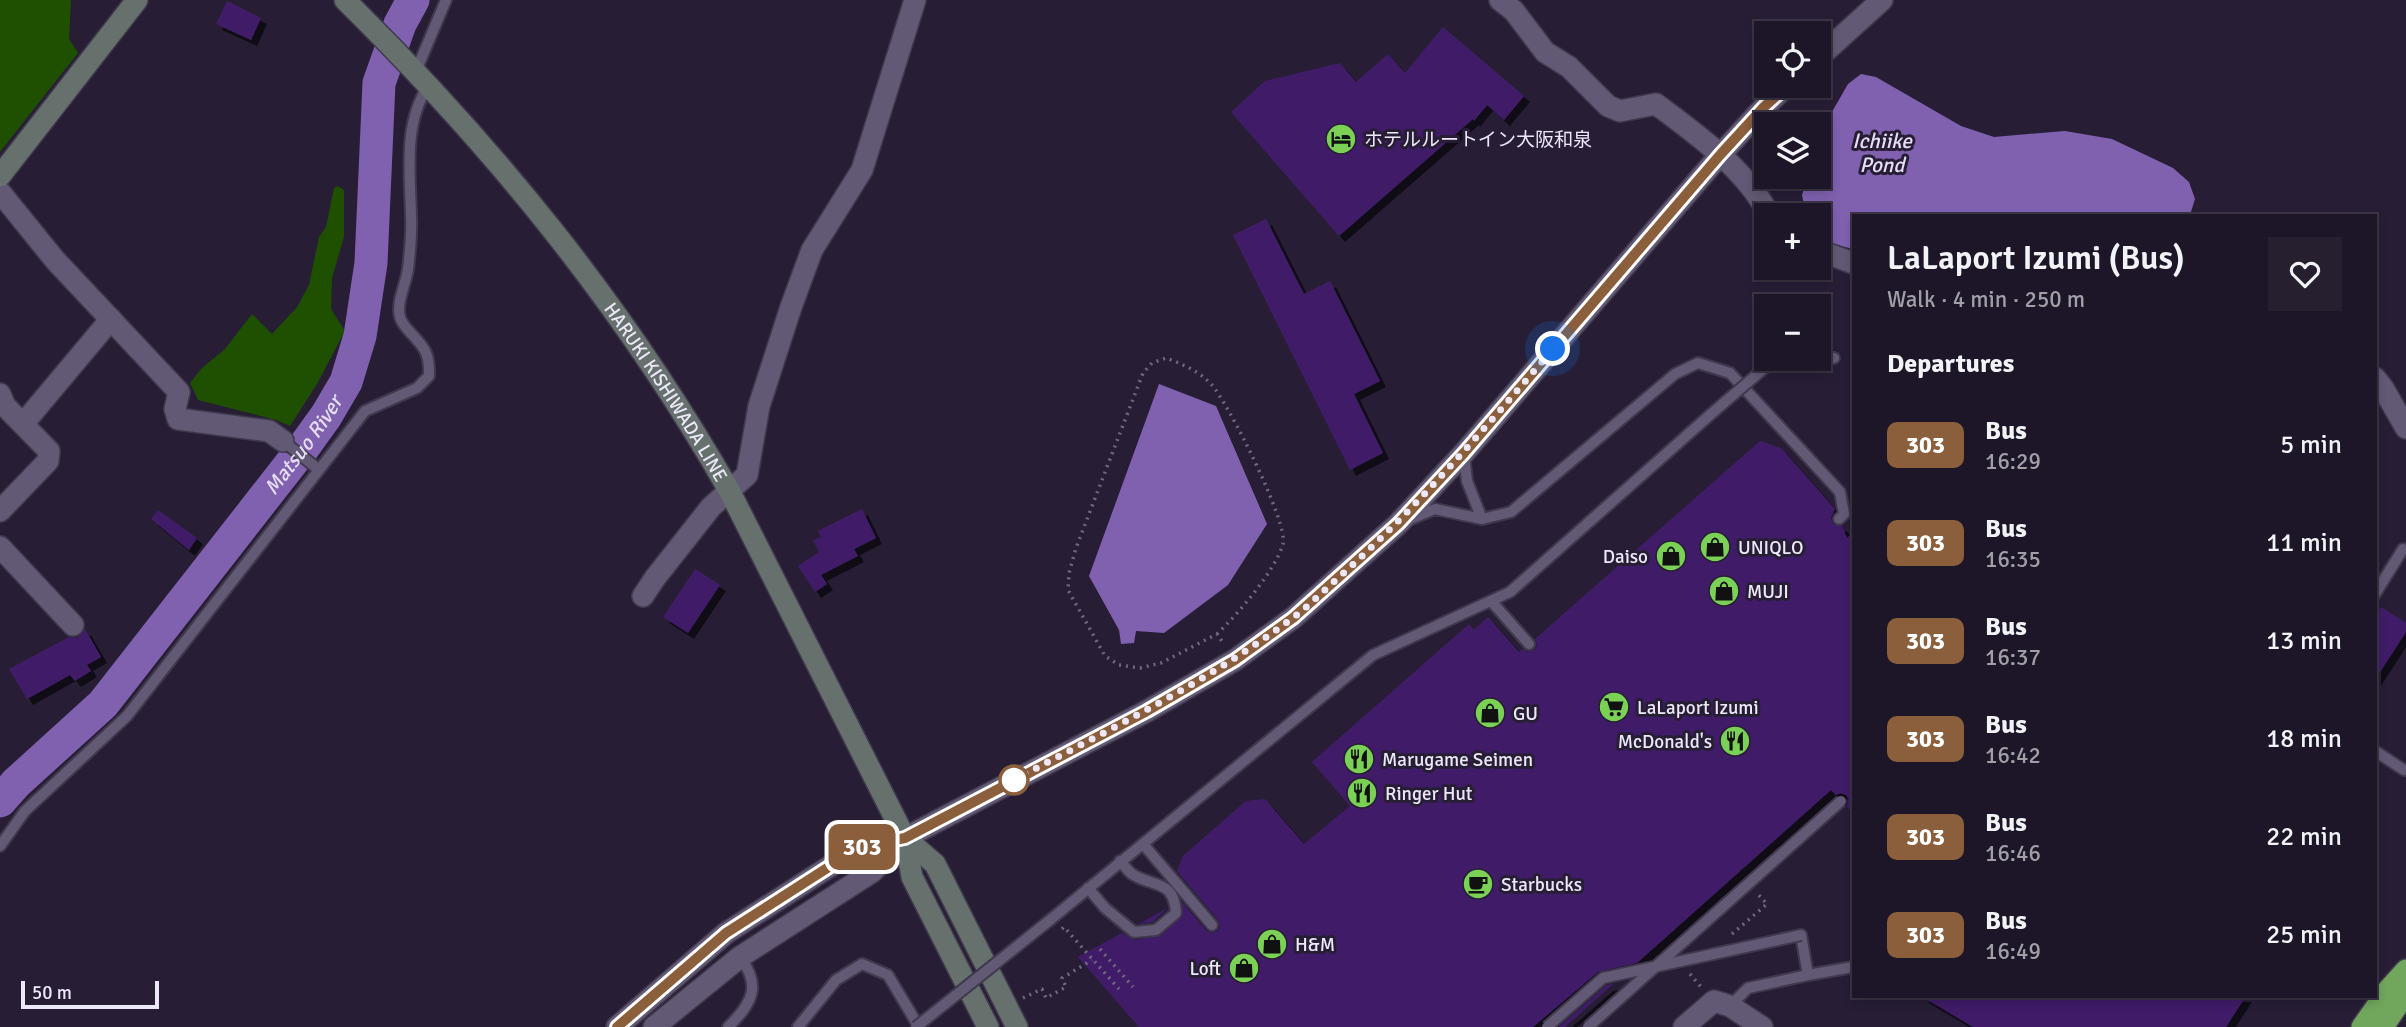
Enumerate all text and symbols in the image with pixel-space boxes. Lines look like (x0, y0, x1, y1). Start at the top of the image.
map controls (1754, 21, 1831, 371)
button: locate (1754, 21, 1831, 98)
button: layers (1754, 112, 1831, 189)
hotel icon: ホテルルートイン大阪和泉 (1324, 122, 1358, 156)
place label: ホテルルートイン大阪和泉 (1364, 128, 1592, 152)
water label: Ichiike Pond (1852, 128, 1913, 178)
button: + (1754, 203, 1831, 280)
button: heart (2268, 237, 2342, 311)
text: LaLaport Izumi (Bus) (1887, 238, 2185, 279)
text: Walk · 4 min · 250 m (1887, 285, 2085, 314)
button: − (1754, 294, 1831, 371)
street label: HARUKI KISHIWADA LINE (598, 298, 732, 486)
your location (1535, 331, 1570, 366)
text: Departures (1887, 348, 2014, 380)
water label: Matsuo River (258, 388, 350, 500)
text: Bus (1985, 415, 2027, 447)
text: 5 min (2280, 429, 2342, 461)
text: 303 (1906, 430, 1945, 460)
text: 16:29 (1985, 447, 2041, 476)
text: Bus (1985, 513, 2027, 545)
text: 11 min (2266, 527, 2342, 559)
text: 303 (1906, 528, 1945, 558)
shop icon: UNIQLO (1698, 530, 1732, 564)
place label: UNIQLO (1738, 536, 1803, 560)
shop icon: Daiso (1654, 539, 1688, 573)
place label: Daiso (1603, 545, 1648, 569)
text: 16:35 (1985, 545, 2041, 574)
shop icon: MUJI (1707, 574, 1741, 608)
place label: MUJI (1747, 580, 1789, 604)
text: Bus (1985, 611, 2027, 643)
text: 13 min (2266, 625, 2342, 657)
text: 303 (1906, 626, 1945, 656)
text: 16:37 (1985, 643, 2041, 672)
supermarket icon: LaLaport Izumi (1597, 690, 1631, 724)
shop icon: GU (1473, 696, 1507, 730)
place label: LaLaport Izumi (1637, 696, 1759, 720)
place label: GU (1513, 702, 1538, 726)
text: Bus (1985, 709, 2027, 741)
text: 18 min (2266, 723, 2342, 755)
restaurant icon: McDonald's (1718, 724, 1752, 758)
text: 303 (1906, 724, 1945, 754)
place label: McDonald's (1618, 730, 1712, 754)
text: 16:42 (1985, 741, 2041, 770)
restaurant icon: Marugame Seimen (1342, 742, 1376, 776)
place label: Marugame Seimen (1382, 748, 1533, 772)
unlabelled marker (999, 765, 1029, 795)
restaurant icon: Ringer Hut (1345, 776, 1379, 810)
place label: Ringer Hut (1385, 782, 1473, 806)
text: Bus (1985, 807, 2027, 839)
text: 22 min (2266, 821, 2342, 853)
text: 303 (1906, 822, 1945, 852)
line badge: 303 (822, 824, 902, 870)
text: 303 (843, 832, 881, 862)
text: 16:46 (1985, 839, 2041, 868)
cafe icon: Starbucks (1461, 867, 1495, 901)
place label: Starbucks (1501, 873, 1582, 897)
text: Bus (1985, 905, 2027, 937)
text: 25 min (2266, 919, 2342, 951)
text: 303 (1906, 920, 1945, 950)
shop icon: H&M (1255, 927, 1289, 961)
place label: H&M (1295, 933, 1335, 957)
text: 16:49 (1985, 937, 2041, 966)
shop icon: Loft (1227, 951, 1261, 985)
place label: Loft (1189, 957, 1221, 981)
scale bar (21, 978, 159, 1010)
text: 50 m (32, 981, 72, 1005)

